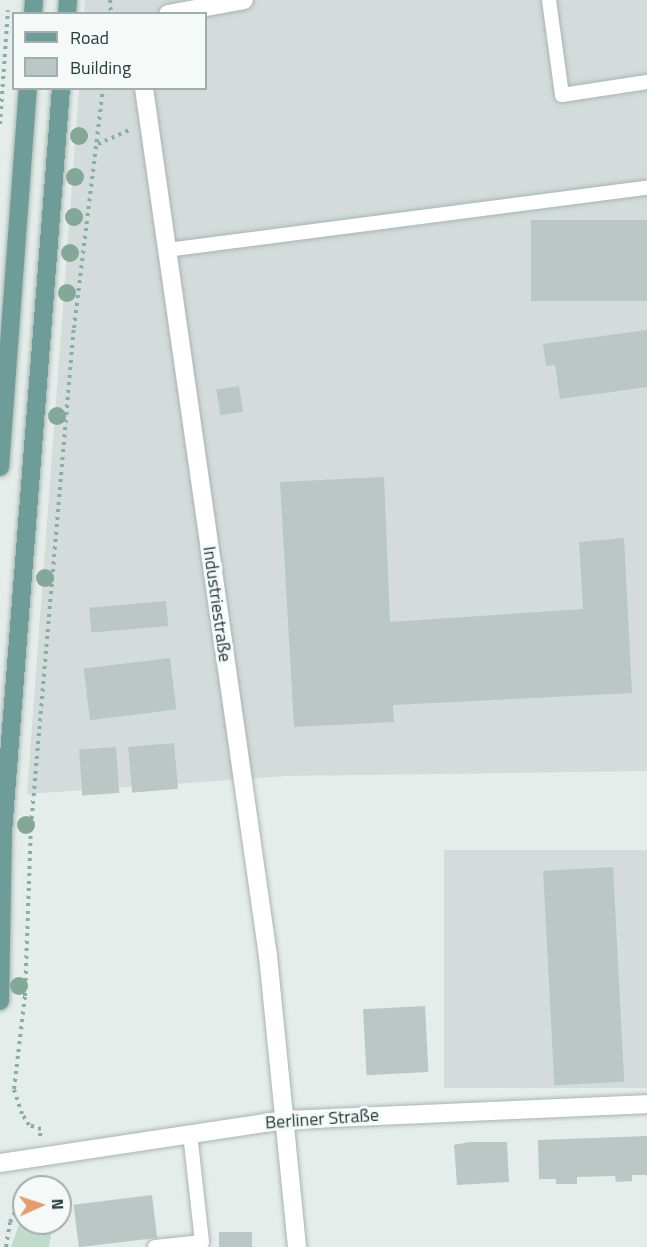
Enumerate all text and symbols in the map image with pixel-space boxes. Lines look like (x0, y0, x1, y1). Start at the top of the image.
legend (12, 12, 207, 90)
text: Road (70, 24, 109, 51)
text: Building (70, 54, 131, 81)
street label: Industriestraße (198, 545, 236, 663)
street label: Berliner Straße (264, 1104, 380, 1134)
north arrow (12, 1175, 72, 1235)
text: N (46, 1198, 70, 1210)

